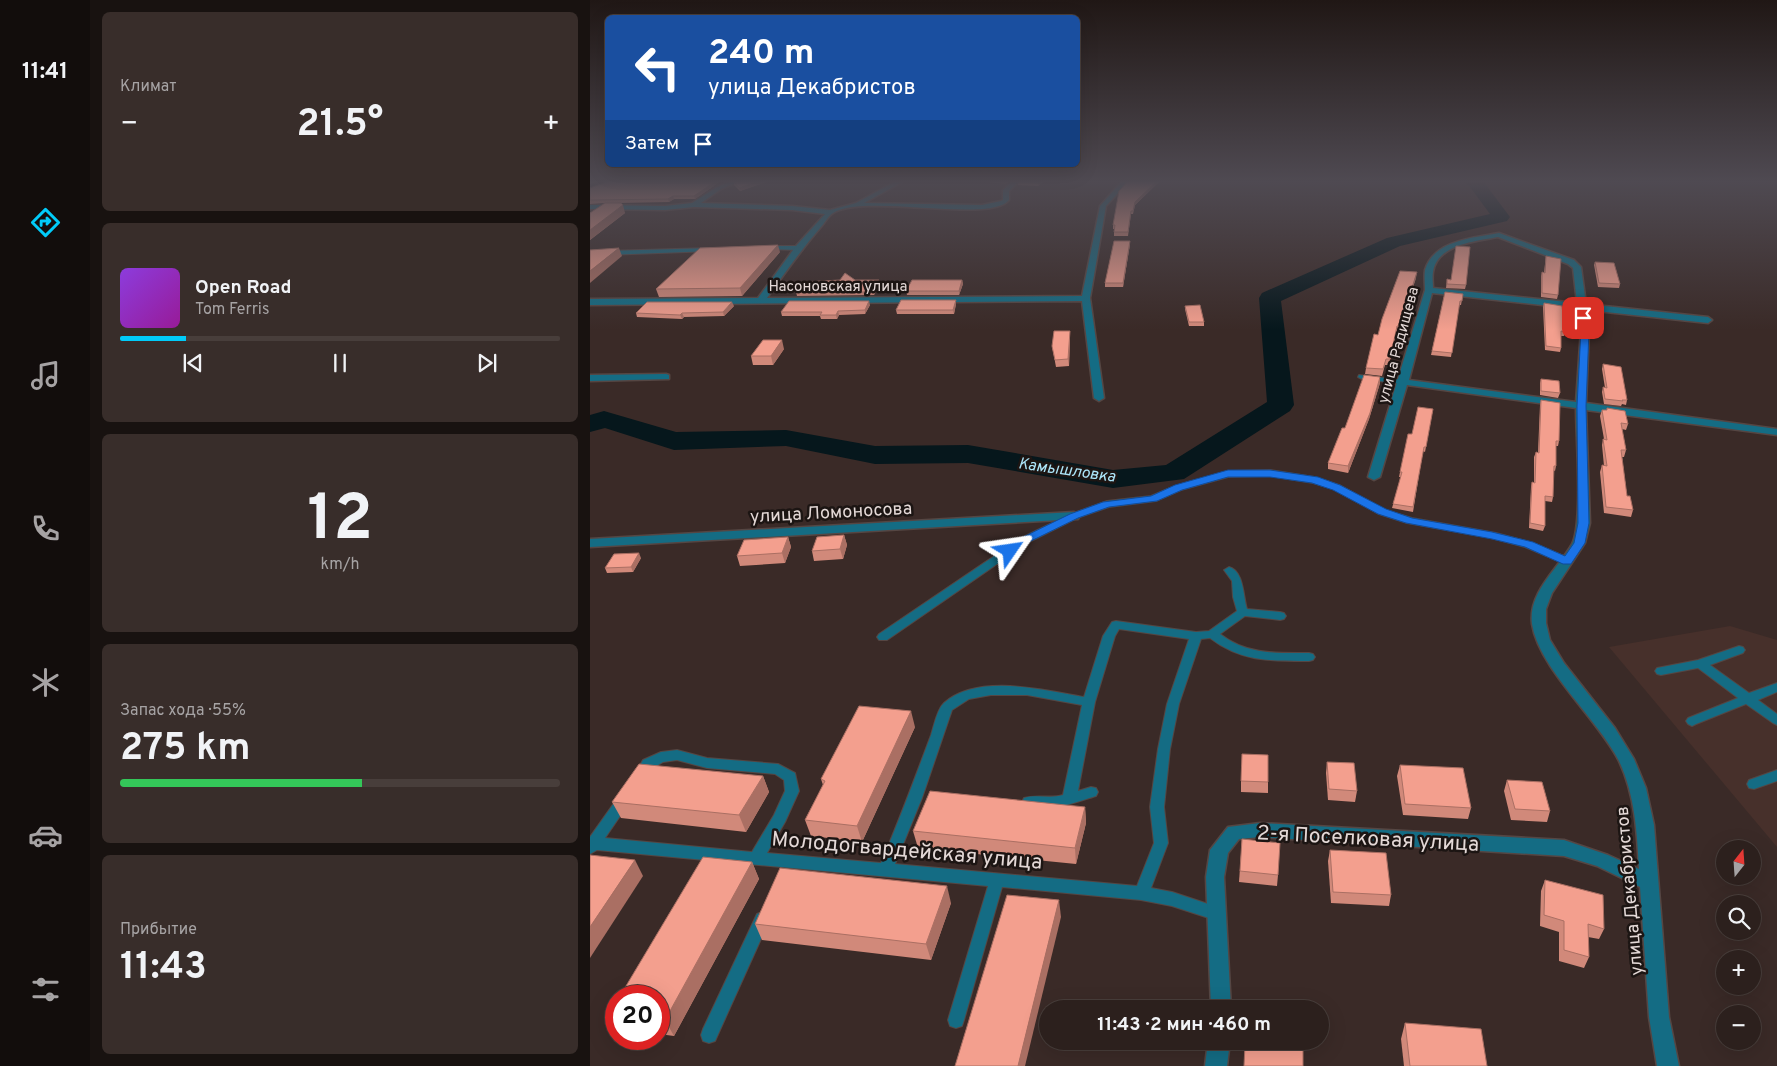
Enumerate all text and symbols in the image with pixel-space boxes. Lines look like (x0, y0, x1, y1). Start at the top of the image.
text: 240 m (708, 32, 814, 76)
icon: left (625, 35, 690, 100)
text: 11:41 (22, 59, 68, 86)
text: улица Декабристов (708, 75, 916, 102)
text: Климат (120, 77, 177, 97)
text: 21.5° (297, 101, 383, 150)
text: − (120, 107, 138, 143)
text: + (542, 107, 560, 143)
icon: arrive (689, 130, 717, 158)
text: Затем (625, 132, 679, 156)
icon: directions (28, 205, 63, 240)
text: Open Road (195, 276, 291, 300)
street label: Насоновская улица (768, 278, 908, 297)
street label: улица Радищева (1375, 285, 1424, 406)
pin (1562, 297, 1604, 339)
text: Tom Ferris (195, 300, 269, 320)
icon: arrive (1569, 304, 1597, 332)
icon: previous (179, 349, 207, 377)
icon: pause (326, 349, 354, 377)
icon: next (473, 349, 501, 377)
icon: music (28, 358, 63, 393)
water label: Камышловка (1017, 454, 1117, 488)
text: 12 (307, 481, 373, 563)
street label: улица Ломоносова (749, 498, 913, 529)
icon: phone (28, 511, 63, 546)
position arrow (983, 524, 1035, 576)
text: km/h (321, 555, 359, 575)
icon: climate (28, 665, 63, 700)
text: Запас хода · 55% (120, 701, 246, 721)
text: 275 km (120, 725, 251, 774)
street label: улица Декабристов (1612, 805, 1649, 977)
icon: car (28, 818, 63, 853)
street label: 2-я Поселковая улица (1256, 820, 1480, 859)
street label: Молодогвардейская улица (770, 826, 1043, 877)
north arrow (1716, 840, 1761, 885)
map controls (1716, 840, 1761, 1050)
button: search (1716, 895, 1761, 940)
text: Прибытие (120, 920, 197, 940)
text: 11:43 (120, 944, 207, 993)
button: + (1716, 950, 1761, 995)
icon: filters (28, 972, 63, 1007)
speed limit sign: 20 (605, 985, 670, 1050)
button: − (1716, 1005, 1761, 1050)
text: 11:43 · 2 мин · 460 m (1097, 1013, 1271, 1037)

